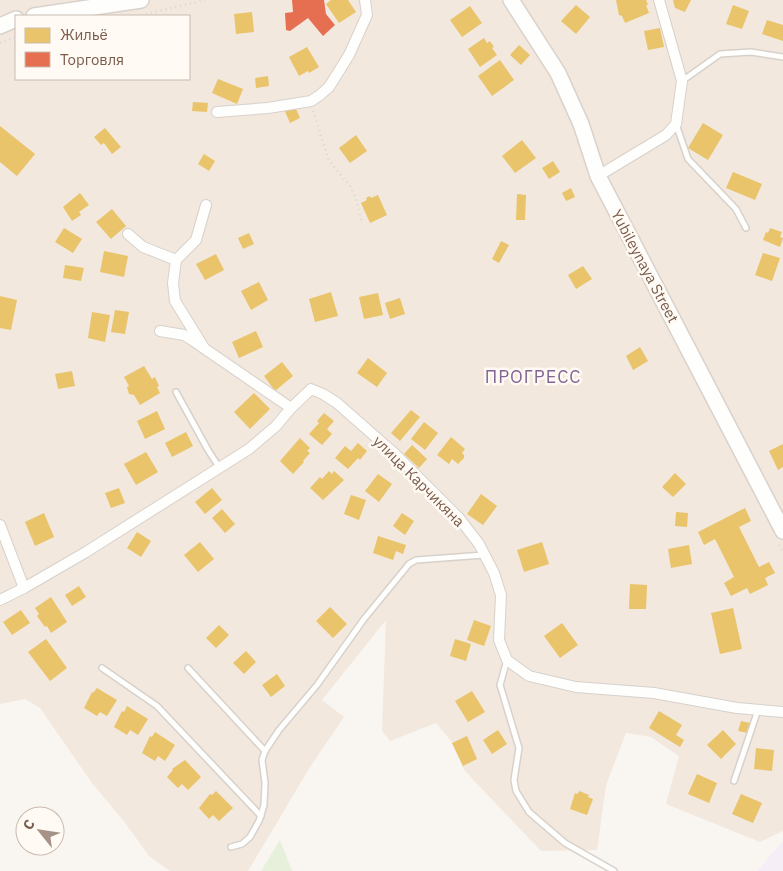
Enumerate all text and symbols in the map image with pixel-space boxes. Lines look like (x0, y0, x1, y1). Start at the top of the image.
legend (15, 15, 190, 80)
text: Жильё (60, 25, 108, 44)
text: Торговля (60, 50, 124, 69)
street label: Yubileynaya Street (607, 206, 683, 326)
district label: ПРОГРЕСС (485, 365, 581, 388)
street label: улица Карчикяна (369, 431, 469, 531)
north arrow (15, 806, 65, 856)
text: С (19, 816, 39, 833)

